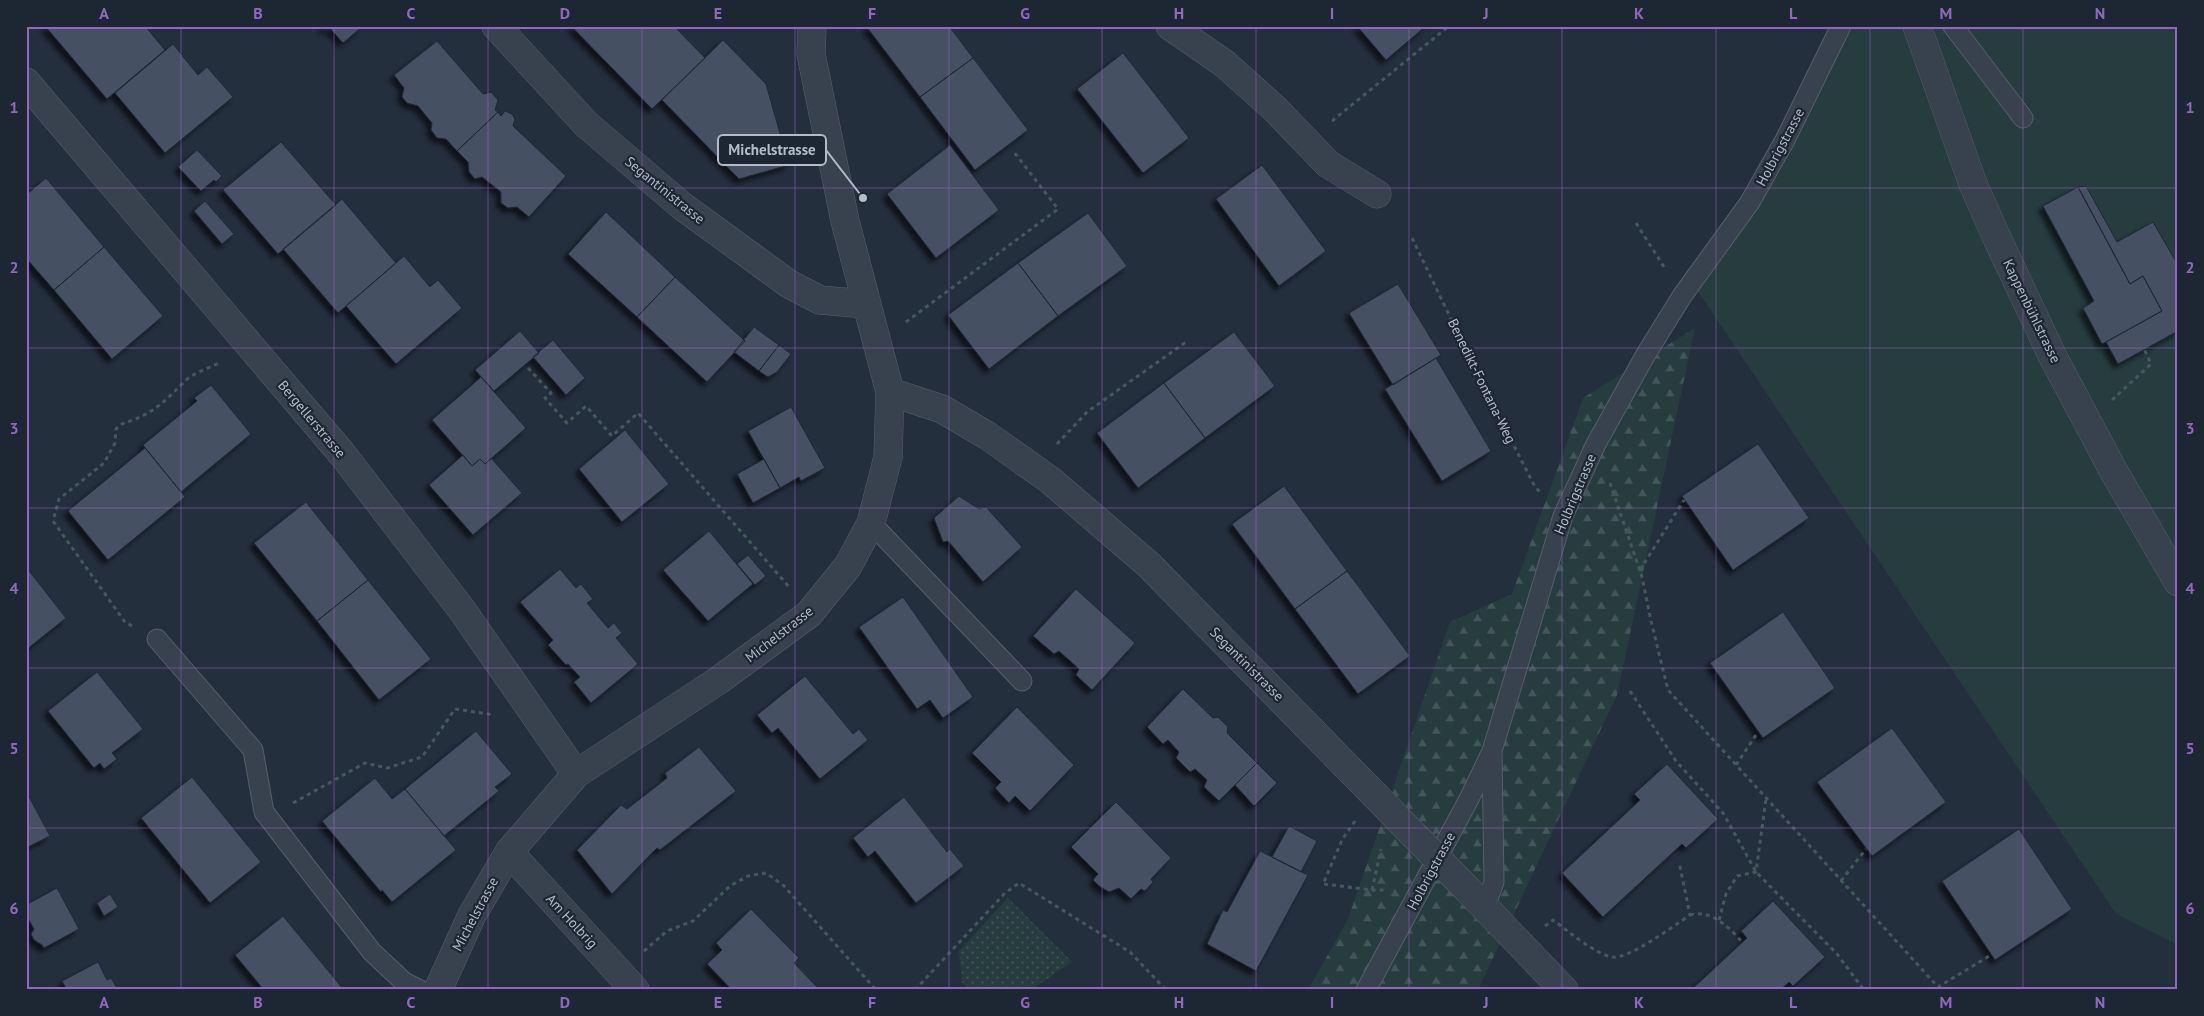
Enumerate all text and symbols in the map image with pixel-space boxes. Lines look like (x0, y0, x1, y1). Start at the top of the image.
text: A (99, 3, 109, 23)
text: B (253, 3, 263, 23)
text: C (407, 3, 416, 23)
text: D (560, 3, 570, 23)
text: E (714, 3, 722, 23)
text: F (868, 3, 876, 23)
text: G (1020, 3, 1030, 23)
text: H (1174, 3, 1184, 23)
text: I (1330, 3, 1334, 23)
text: J (1482, 3, 1489, 23)
text: K (1634, 3, 1644, 23)
text: L (1789, 3, 1798, 23)
text: M (1940, 3, 1952, 23)
text: N (2095, 3, 2105, 23)
text: 1 (9, 97, 19, 117)
text: 1 (2185, 97, 2195, 117)
street label: Holbrigstrasse (1752, 105, 1808, 189)
callout: Michelstrasse (718, 135, 826, 165)
text: Michelstrasse (728, 140, 816, 159)
street label: Segantinistrasse (621, 152, 709, 228)
street label: Kappenbühlstrasse (1999, 256, 2065, 366)
text: 2 (9, 257, 19, 277)
text: 2 (2185, 257, 2195, 277)
street label: Benedikt-Fontana-Weg (1444, 316, 1520, 446)
street label: Bergellerstrasse (274, 376, 350, 462)
text: 3 (9, 418, 19, 438)
text: 3 (2185, 418, 2195, 438)
street label: Holbrigstrasse (1550, 451, 1600, 537)
text: 4 (9, 578, 19, 598)
text: 4 (2185, 578, 2195, 598)
street label: Michelstrasse (741, 602, 817, 666)
street label: Segantinistrasse (1206, 623, 1288, 705)
text: 5 (9, 738, 19, 758)
text: 5 (2185, 738, 2195, 758)
street label: Holbrigstrasse (1403, 829, 1459, 913)
street label: Michelstrasse (448, 874, 502, 954)
street label: Am Holbrig (542, 890, 602, 952)
text: 6 (9, 898, 19, 918)
text: 6 (2185, 898, 2195, 918)
text: A (99, 992, 109, 1012)
text: B (253, 992, 263, 1012)
text: C (407, 992, 416, 1012)
text: D (560, 992, 570, 1012)
text: E (714, 992, 722, 1012)
text: F (868, 992, 876, 1012)
text: G (1020, 992, 1030, 1012)
text: H (1174, 992, 1184, 1012)
text: I (1330, 992, 1334, 1012)
text: J (1482, 992, 1489, 1012)
text: K (1634, 992, 1644, 1012)
text: L (1789, 992, 1798, 1012)
text: M (1940, 992, 1952, 1012)
text: N (2095, 992, 2105, 1012)

